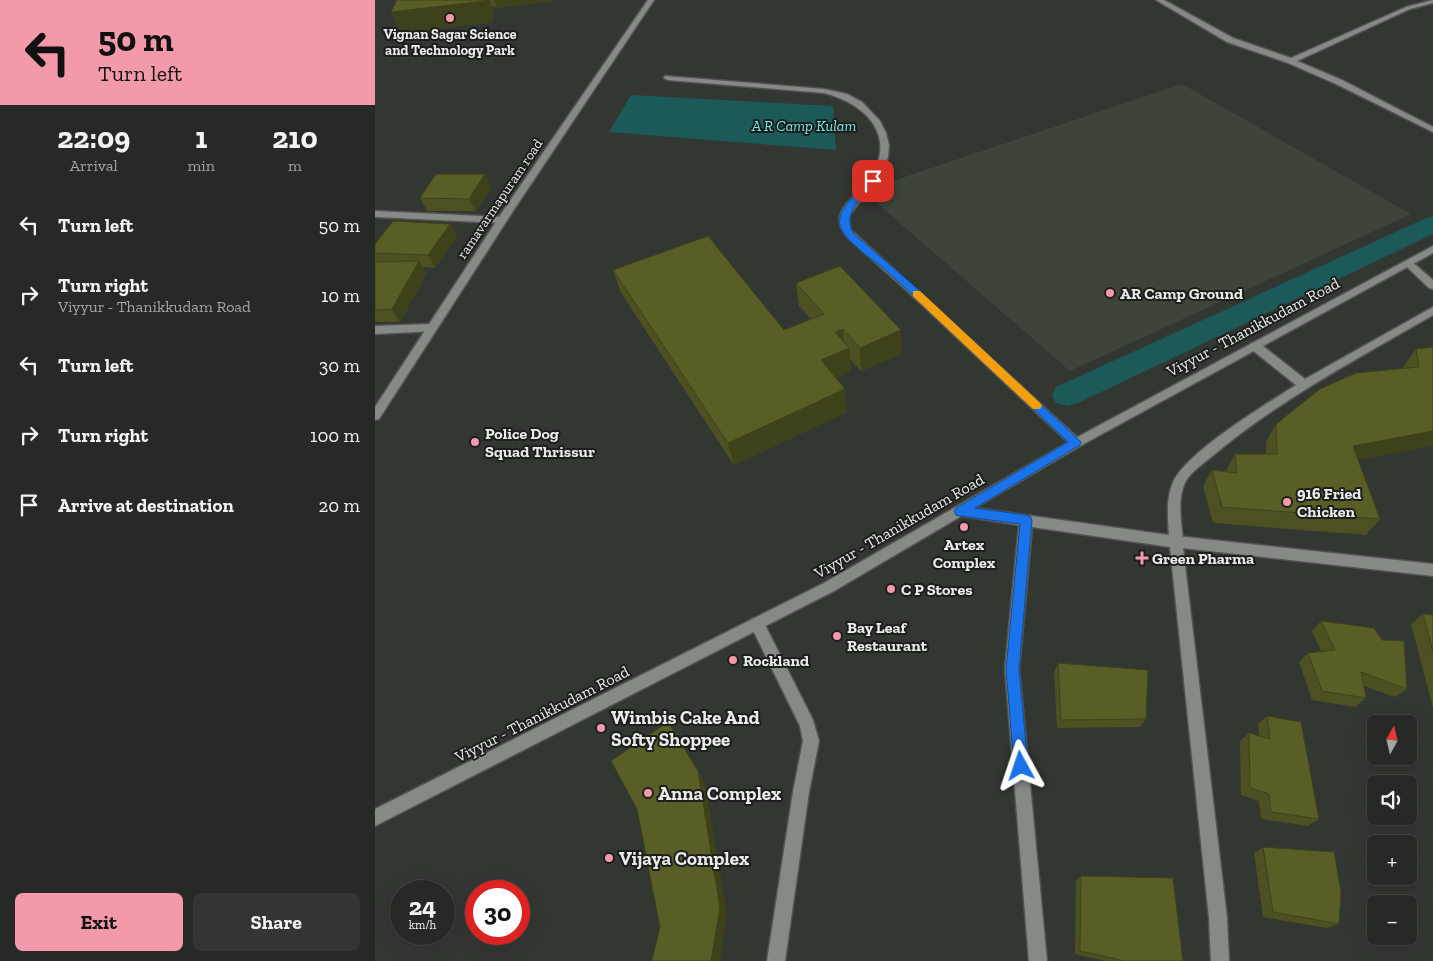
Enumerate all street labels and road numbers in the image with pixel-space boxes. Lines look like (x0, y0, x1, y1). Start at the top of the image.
street label: ramavarmapuram road (454, 136, 547, 262)
street label: Viyyur - Thanikkudam Road (1163, 273, 1343, 381)
street label: Viyyur - Thanikkudam Road (810, 469, 987, 583)
street label: Viyyur - Thanikkudam Road (451, 662, 632, 767)

